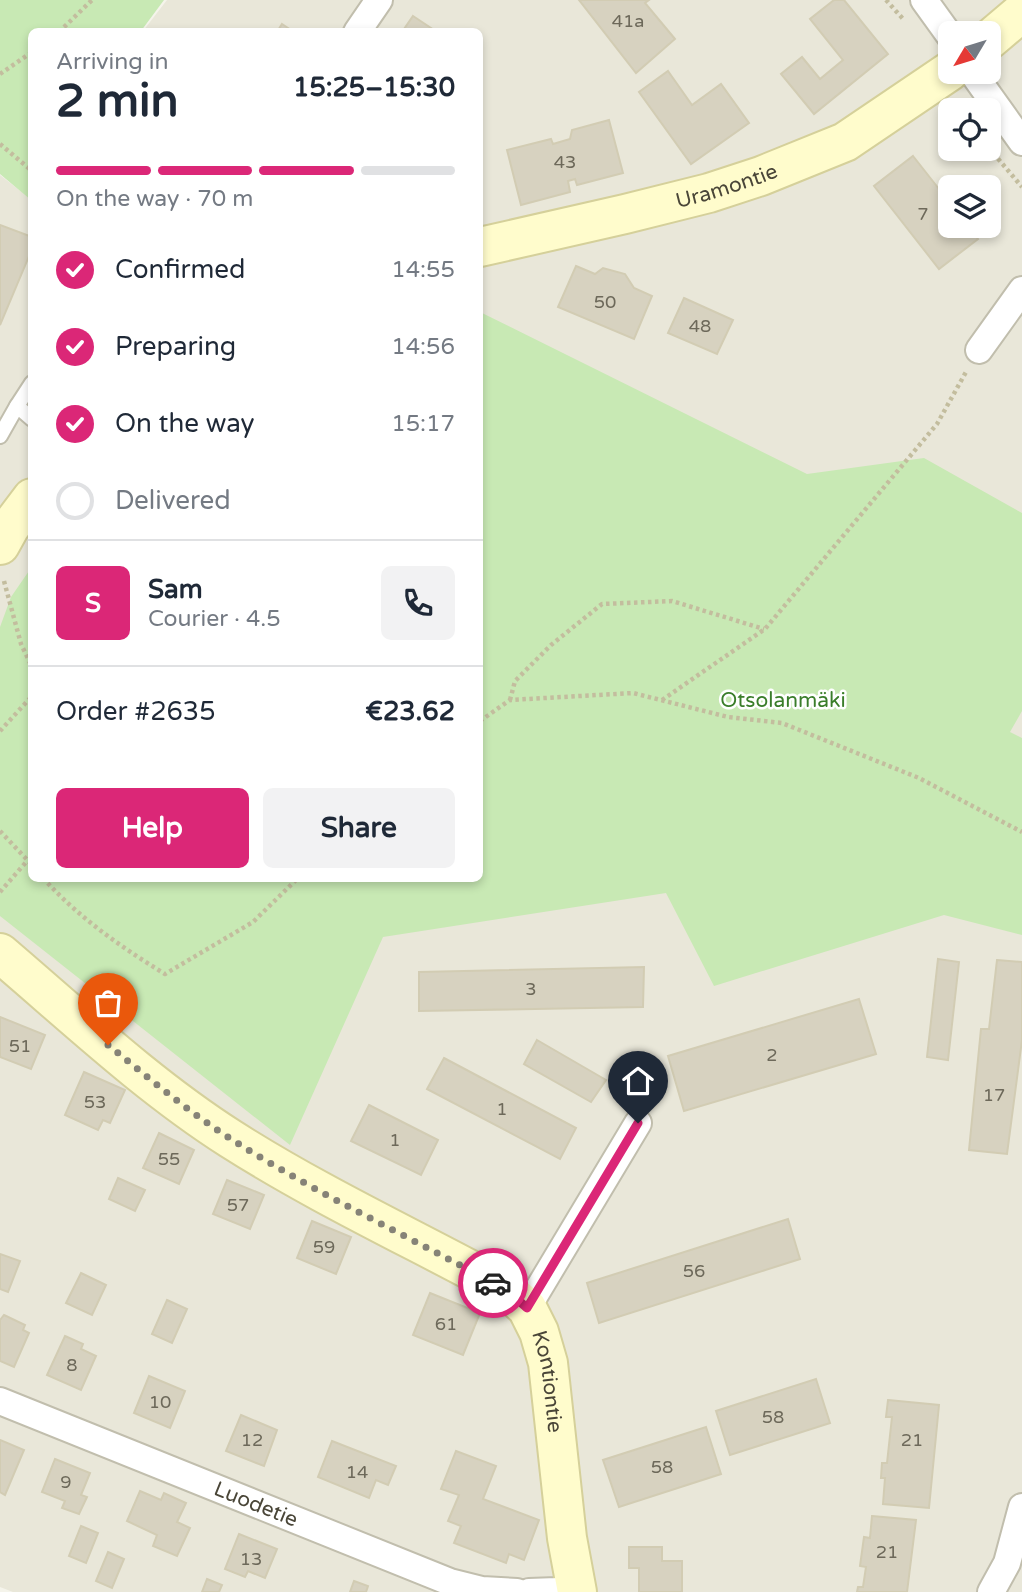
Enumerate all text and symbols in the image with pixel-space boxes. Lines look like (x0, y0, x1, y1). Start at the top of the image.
house number: 41a (612, 10, 644, 32)
north arrow (938, 21, 1001, 84)
map controls (938, 21, 1001, 238)
text: Arriving in (56, 48, 169, 76)
text: 15:25–15:30 (293, 72, 455, 103)
text: 2 min (56, 74, 179, 129)
button: locate (938, 98, 1001, 161)
house number: 43 (554, 151, 576, 173)
street label: Uramontie (673, 158, 781, 213)
button: layers (938, 175, 1001, 238)
text: On the way · 70 m (56, 185, 253, 213)
house number: 7 (917, 203, 929, 225)
icon: check (56, 251, 94, 289)
text: Confirmed (115, 254, 245, 285)
text: 14:55 (391, 256, 455, 284)
house number: 50 (594, 291, 616, 313)
house number: 48 (689, 315, 711, 337)
icon: check (56, 328, 94, 366)
text: Preparing (115, 331, 236, 362)
text: 14:56 (391, 333, 455, 361)
icon: check (56, 405, 94, 443)
text: On the way (115, 408, 255, 439)
text: 15:17 (391, 410, 455, 438)
text: Delivered (115, 485, 231, 516)
button: phone (381, 566, 455, 640)
text: Sam (148, 574, 203, 605)
text: S (85, 588, 101, 619)
text: Courier · 4.5 (148, 605, 281, 633)
park label: Otsolanmäki (720, 688, 846, 713)
text: Order #2635 (56, 696, 216, 727)
text: €23.62 (365, 696, 455, 727)
button: Help (56, 788, 249, 868)
button: Share (263, 788, 455, 868)
pin (78, 973, 138, 1045)
house number: 3 (525, 978, 537, 1000)
icon: bag (89, 984, 127, 1022)
house number: 51 (9, 1035, 31, 1057)
house number: 2 (766, 1044, 778, 1066)
pin (608, 1051, 668, 1123)
icon: home (619, 1062, 657, 1100)
house number: 17 (983, 1084, 1005, 1106)
house number: 53 (84, 1091, 106, 1113)
house number: 1 (496, 1098, 508, 1120)
house number: 1 (389, 1129, 401, 1151)
house number: 55 (158, 1148, 180, 1170)
house number: 57 (227, 1194, 249, 1216)
house number: 59 (313, 1236, 335, 1258)
courier (458, 1248, 528, 1318)
house number: 56 (683, 1260, 705, 1282)
icon: car (474, 1264, 512, 1302)
house number: 61 (435, 1313, 457, 1335)
street label: Kontiontie (527, 1328, 568, 1434)
house number: 8 (66, 1354, 78, 1376)
house number: 10 (149, 1391, 171, 1413)
house number: 58 (762, 1406, 784, 1428)
house number: 12 (241, 1429, 263, 1451)
house number: 21 (901, 1429, 923, 1451)
house number: 58 (651, 1456, 673, 1478)
house number: 14 (346, 1461, 368, 1483)
house number: 9 (60, 1471, 72, 1493)
street label: Luodetie (211, 1476, 302, 1532)
house number: 21 (876, 1541, 898, 1563)
house number: 13 (240, 1548, 262, 1570)

